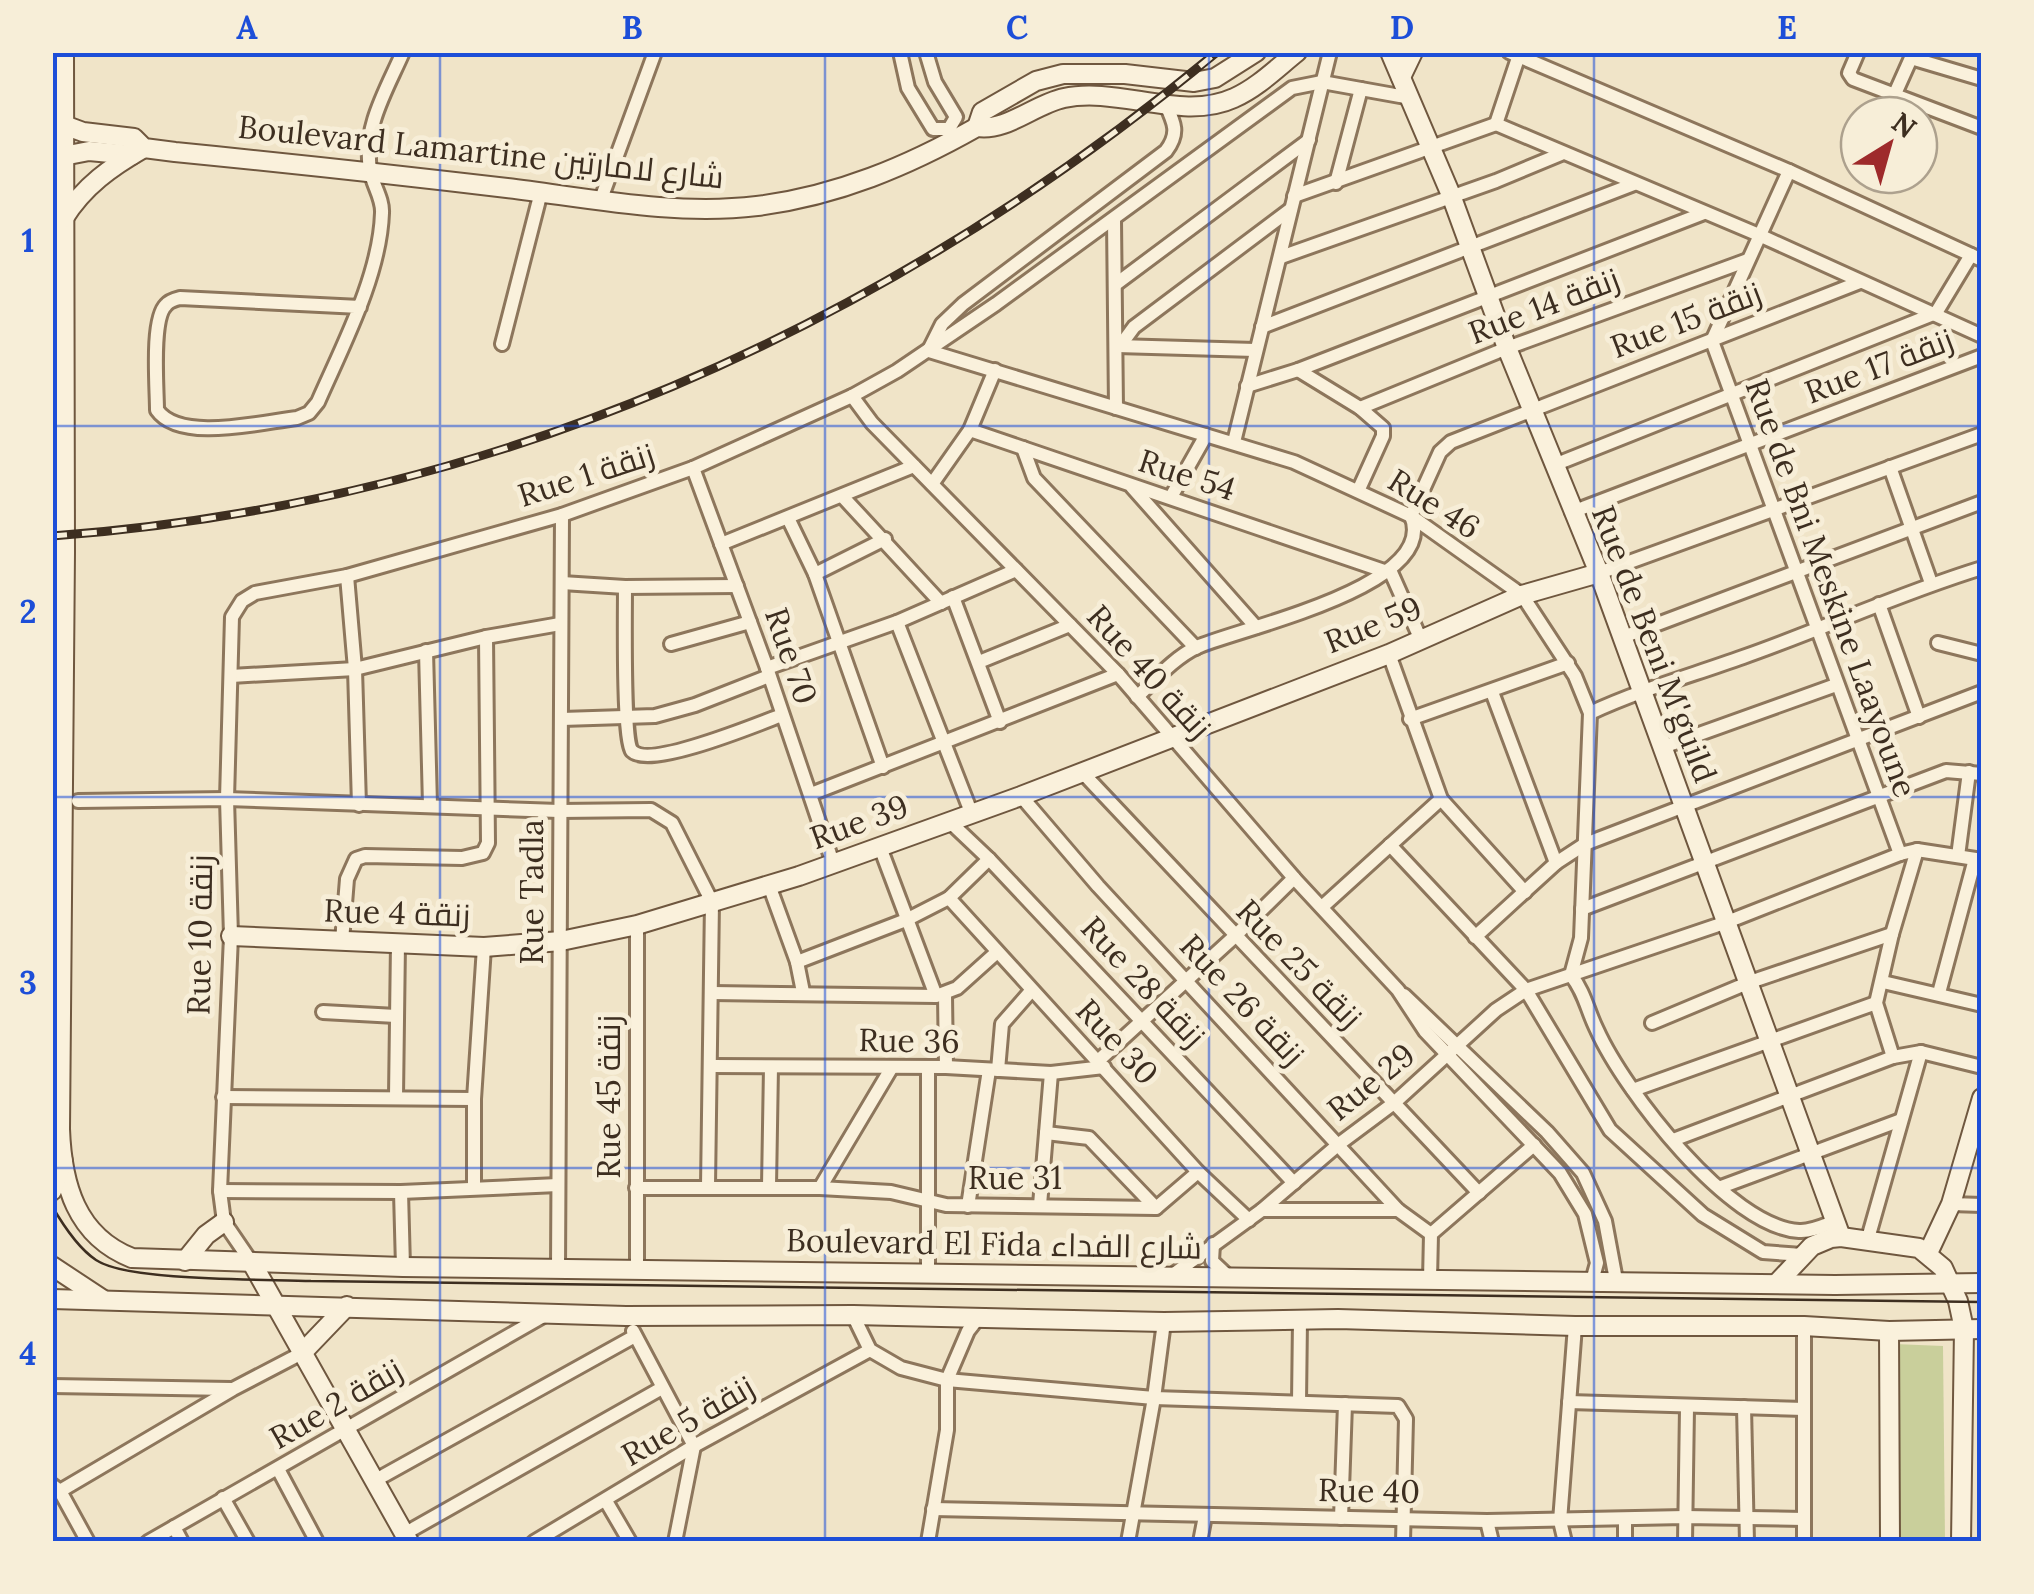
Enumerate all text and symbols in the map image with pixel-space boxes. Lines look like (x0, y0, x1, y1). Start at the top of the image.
text: A (236, 7, 258, 48)
text: B (621, 7, 643, 48)
text: C (1006, 7, 1028, 48)
text: D (1390, 7, 1414, 48)
text: E (1777, 7, 1797, 48)
north arrow (1839, 95, 1939, 195)
text: N (1885, 104, 1924, 146)
street label: Boulevard Lamartine شارع لامارتين (236, 106, 726, 199)
text: 1 (22, 220, 35, 261)
street label: Rue 14 زنقة (1463, 258, 1625, 353)
street label: Rue 15 زنقة (1605, 272, 1767, 367)
street label: Rue 17 زنقة (1799, 318, 1959, 413)
street label: Rue de Bni Meskine Laayoune (1737, 373, 1926, 803)
street label: Rue 1 زنقة (512, 433, 659, 516)
street label: Rue 54 (1133, 440, 1241, 509)
street label: Rue 46 (1381, 459, 1488, 548)
street label: Rue de Beni M'guild (1583, 500, 1726, 788)
street label: Rue 59 (1318, 587, 1427, 662)
text: 2 (19, 591, 37, 632)
street label: Rue 40 زنقة (1078, 596, 1220, 747)
street label: Rue 70 (756, 602, 827, 710)
street label: Rue 39 (804, 785, 913, 858)
street label: Rue Tadla (511, 819, 552, 965)
street label: Rue 10 زنقة (178, 854, 221, 1016)
street label: Rue 4 زنقة (323, 889, 471, 936)
street label: Rue 25 زنقة (1228, 890, 1371, 1037)
street label: Rue 28 زنقة (1072, 908, 1214, 1056)
street label: Rue 26 زنقة (1171, 925, 1314, 1074)
text: 3 (19, 962, 37, 1003)
street label: Rue 30 (1067, 990, 1167, 1093)
street label: Rue 45 زنقة (588, 1015, 629, 1179)
street label: Rue 36 (858, 1019, 960, 1062)
street label: Rue 29 (1319, 1034, 1423, 1129)
street label: Rue 31 (968, 1157, 1062, 1198)
street label: Boulevard El Fida شارع الفداء (786, 1219, 1202, 1270)
text: 4 (19, 1333, 37, 1374)
street label: Rue 2 زنقة (262, 1349, 409, 1458)
street label: Rue 5 زنقة (614, 1366, 762, 1475)
street label: Rue 40 (1318, 1469, 1420, 1512)

